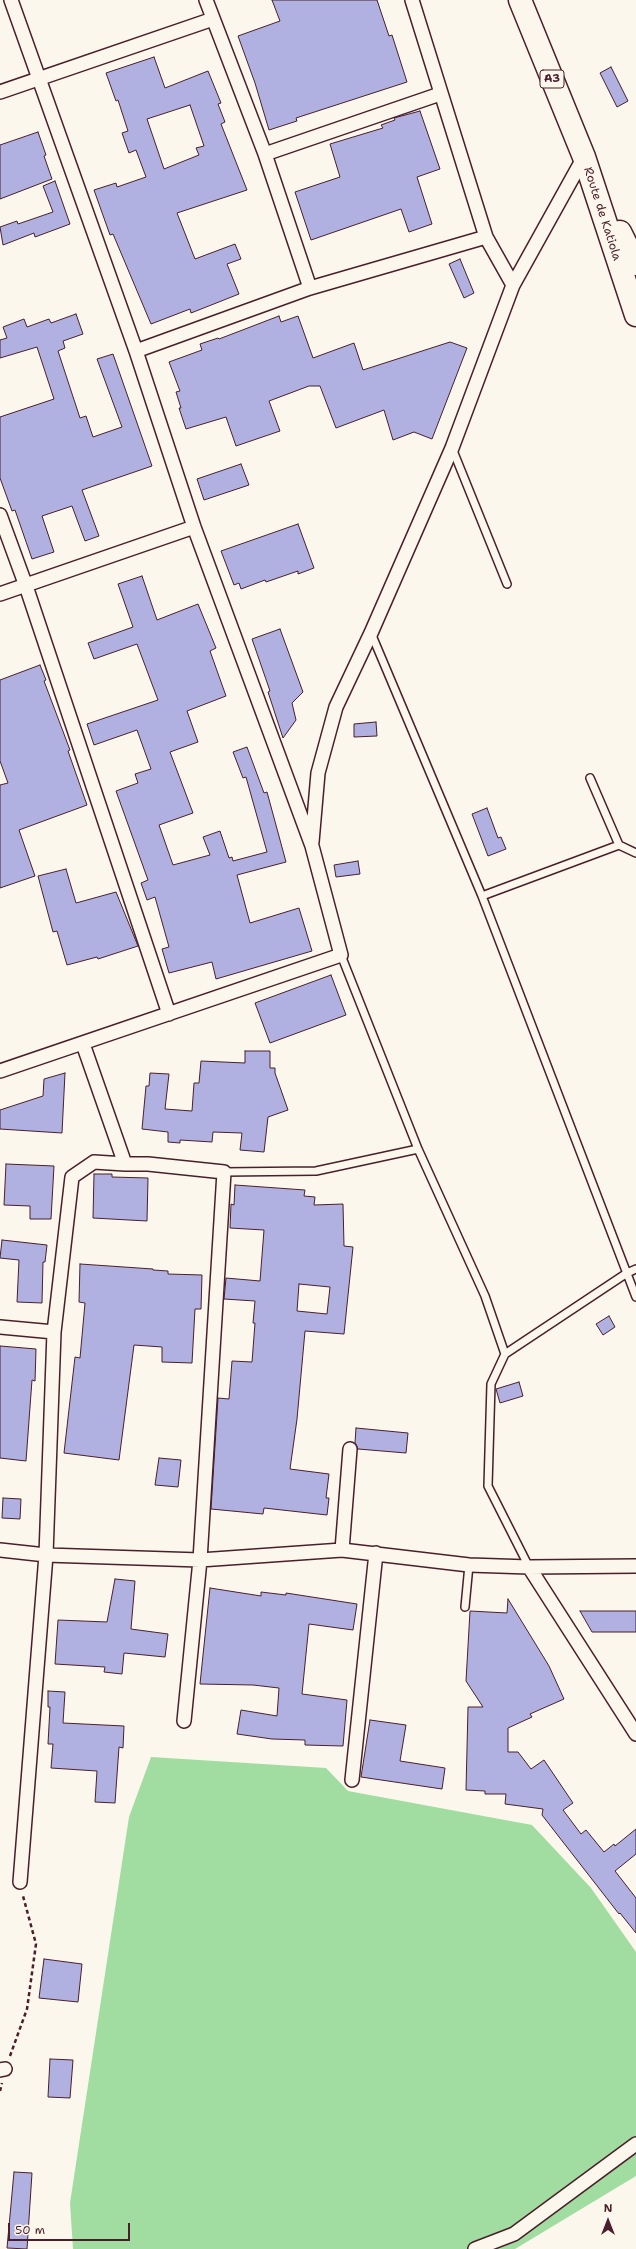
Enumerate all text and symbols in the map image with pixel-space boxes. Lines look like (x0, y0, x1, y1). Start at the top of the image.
road number: A3 (540, 70, 564, 88)
street label: Route de Katiola (580, 165, 624, 263)
north arrow (588, 2201, 628, 2241)
text: N (604, 2201, 612, 2216)
scale bar (10, 2215, 132, 2241)
text: 50 m (15, 2222, 45, 2238)

